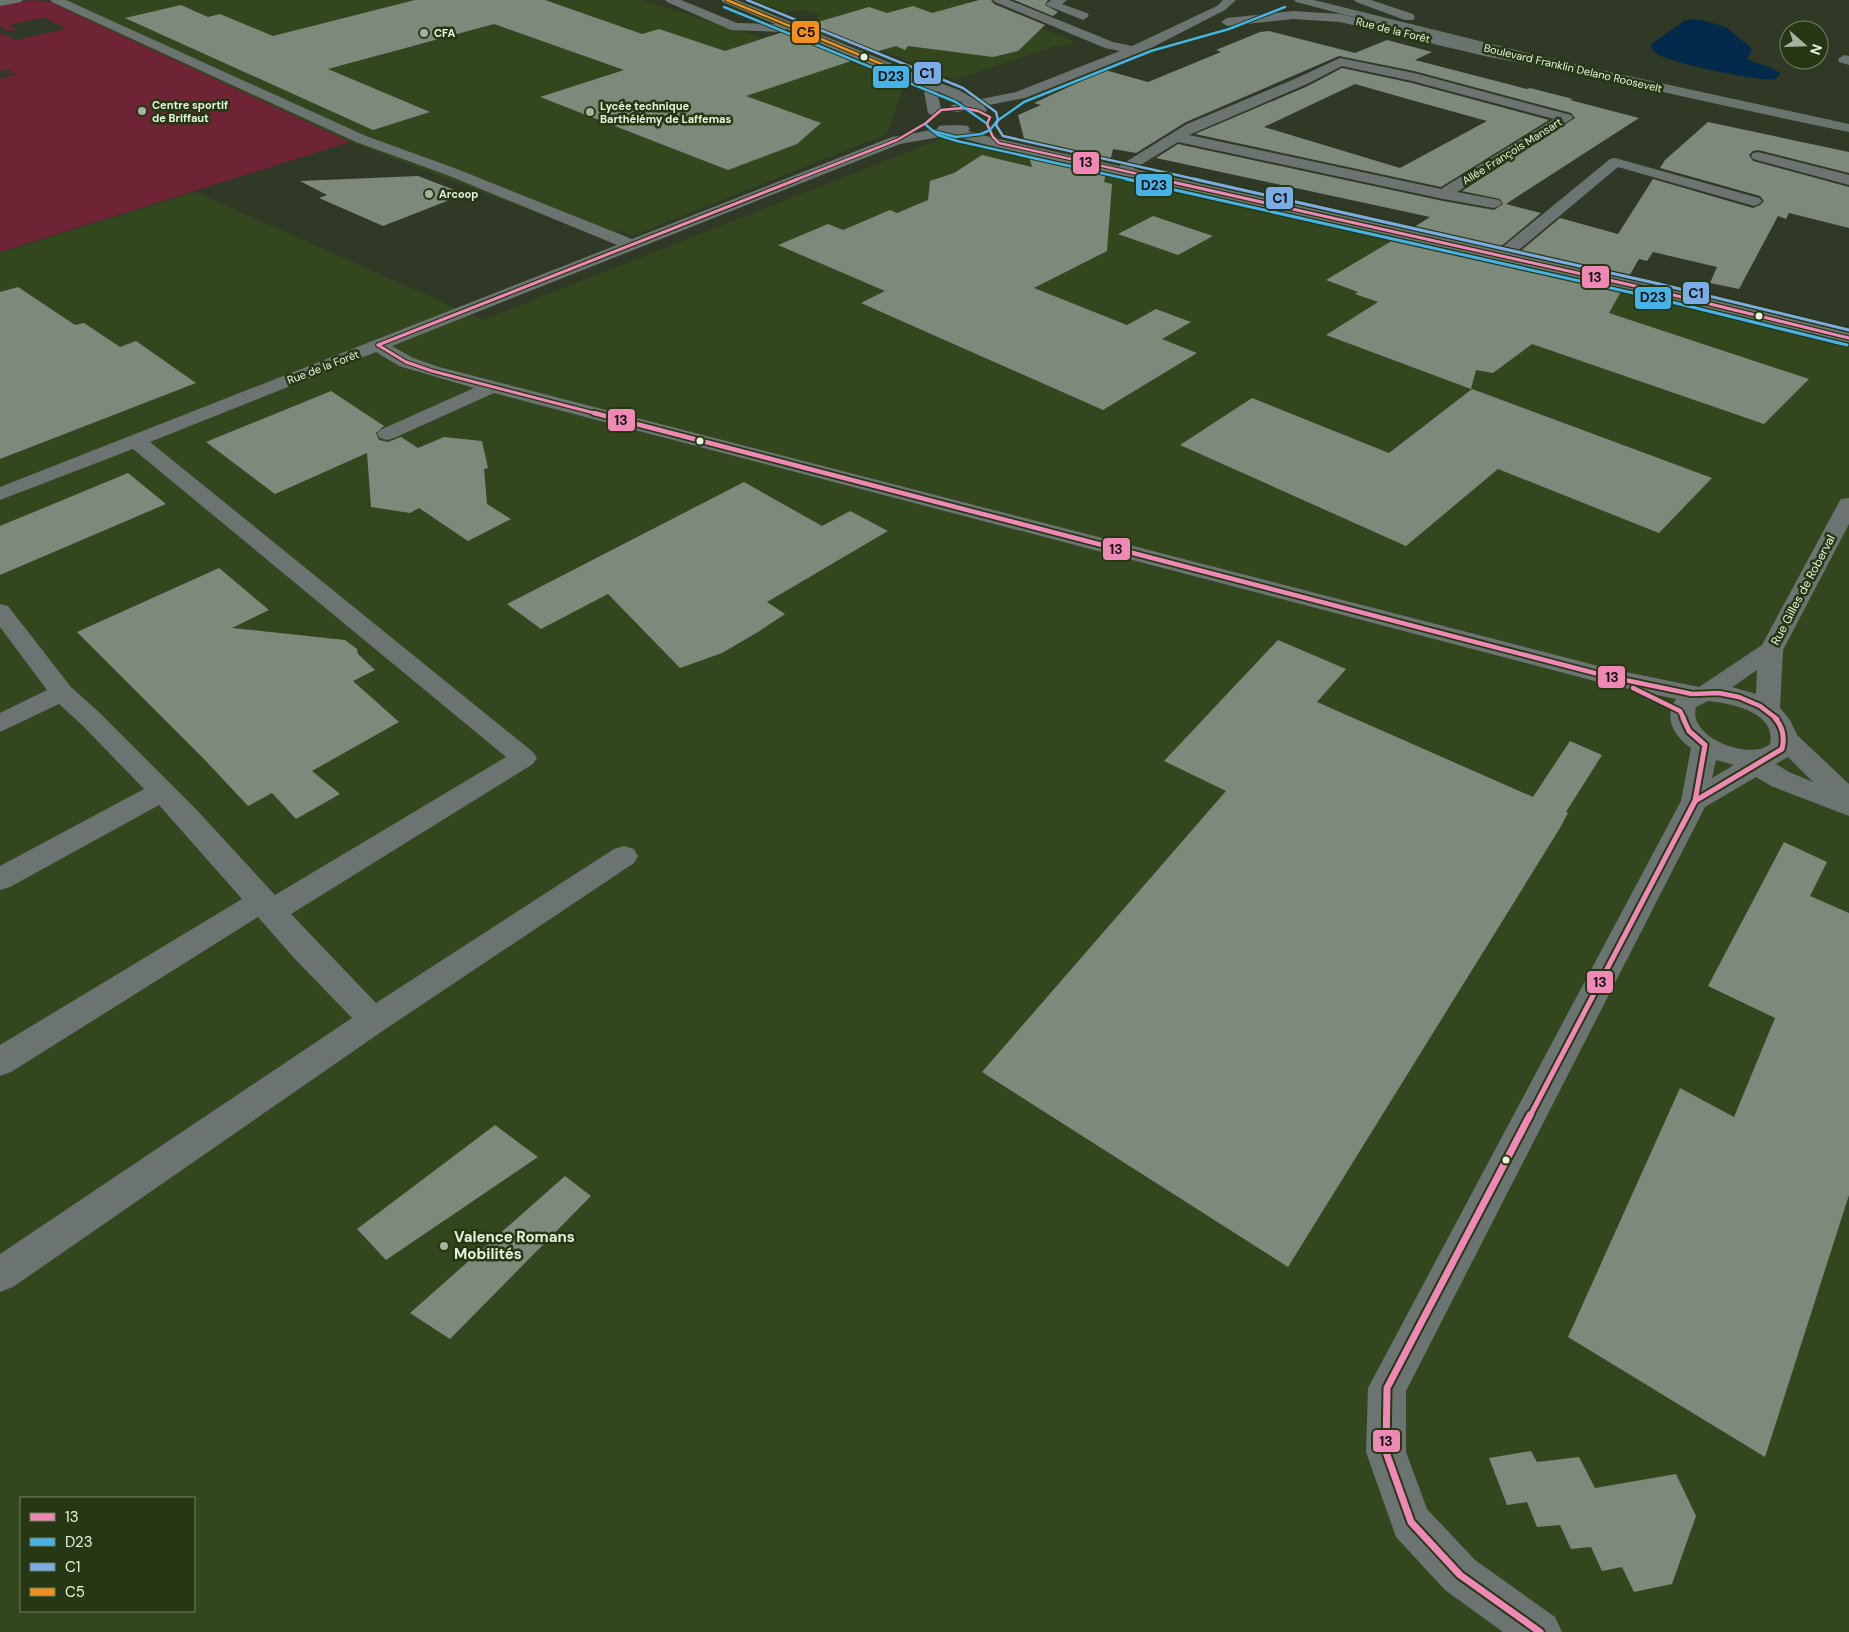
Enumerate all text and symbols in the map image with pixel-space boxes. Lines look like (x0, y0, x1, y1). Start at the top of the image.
street label: Rue de la Forêt (1355, 14, 1431, 46)
line badge: C5 (791, 20, 820, 44)
north arrow (1779, 20, 1829, 70)
text: C5 (796, 23, 816, 41)
place label: CFA (434, 26, 455, 40)
marker: CFA (418, 27, 430, 39)
street label: Boulevard Franklin Delano Roosevelt (1482, 41, 1664, 95)
text: N (1806, 42, 1826, 57)
unlabelled marker (859, 52, 869, 62)
line badge: C1 (913, 61, 942, 85)
text: C1 (919, 64, 935, 82)
line badge: D23 (872, 65, 910, 89)
text: D23 (878, 67, 904, 85)
place label: Centre sportif de Briffaut (152, 98, 228, 125)
place label: Lycée technique Barthélémy de Laffemas (600, 99, 731, 126)
marker: Centre sportif de Briffaut (136, 105, 148, 117)
marker: Lycée technique Barthélémy de Laffemas (584, 106, 596, 118)
street label: Allée François Mansart (1459, 115, 1565, 187)
line badge: 13 (1072, 151, 1100, 175)
text: 13 (1079, 153, 1093, 171)
line badge: D23 (1135, 173, 1173, 197)
text: D23 (1141, 176, 1167, 194)
line badge: C1 (1265, 186, 1294, 210)
place label: Arcoop (439, 187, 479, 201)
marker: Arcoop (423, 188, 435, 200)
text: C1 (1272, 189, 1288, 207)
line badge: 13 (1581, 265, 1610, 289)
text: 13 (1588, 268, 1602, 286)
line badge: C1 (1682, 281, 1710, 305)
text: C1 (1688, 284, 1704, 302)
line badge: D23 (1634, 286, 1672, 310)
text: D23 (1640, 288, 1666, 306)
unlabelled marker (1754, 311, 1764, 321)
street label: Rue de la Forêt (285, 347, 361, 387)
line badge: 13 (607, 408, 636, 432)
text: 13 (614, 411, 628, 429)
unlabelled marker (695, 436, 705, 446)
street label: Rue Gilles de Roberval (1767, 532, 1839, 648)
line badge: 13 (1102, 537, 1131, 561)
text: 13 (1109, 540, 1123, 558)
line badge: 13 (1597, 665, 1626, 689)
text: 13 (1605, 668, 1619, 686)
line badge: 13 (1586, 970, 1614, 994)
text: 13 (1593, 973, 1607, 991)
unlabelled marker (1501, 1155, 1511, 1165)
place label: Valence Romans Mobilités (454, 1227, 575, 1264)
marker: Valence Romans Mobilités (438, 1240, 450, 1252)
line badge: 13 (1372, 1429, 1401, 1453)
text: 13 (1379, 1432, 1393, 1450)
legend (20, 1497, 195, 1612)
text: 13 (65, 1507, 79, 1527)
text: D23 (65, 1532, 93, 1552)
text: C1 (65, 1557, 80, 1577)
text: C5 (65, 1582, 85, 1602)

